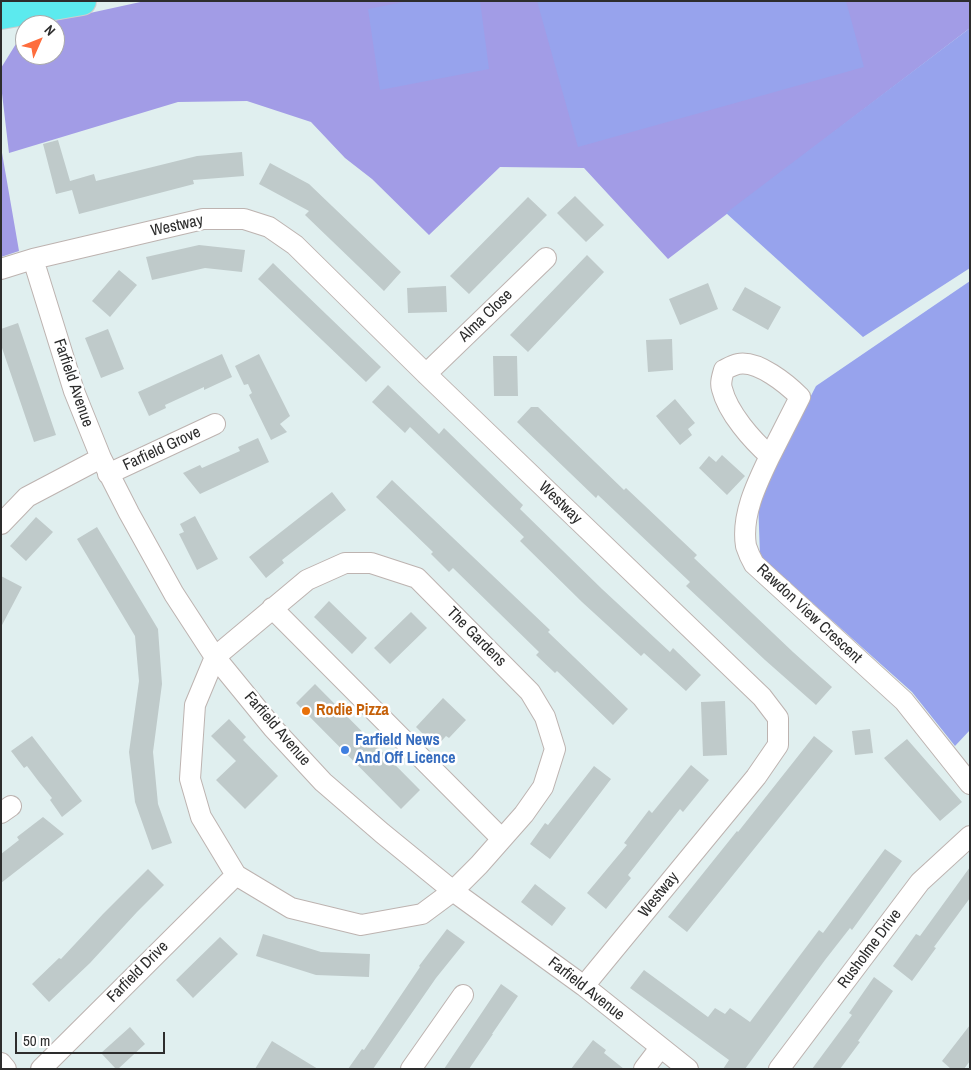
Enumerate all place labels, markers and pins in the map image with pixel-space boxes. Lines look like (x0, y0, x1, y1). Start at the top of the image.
place label: Rodie Pizza (316, 701, 389, 721)
marker: Rodie Pizza (300, 705, 312, 717)
place label: Farfield News And Off Licence (355, 731, 456, 769)
marker: Farfield News And Off Licence (339, 744, 351, 756)

